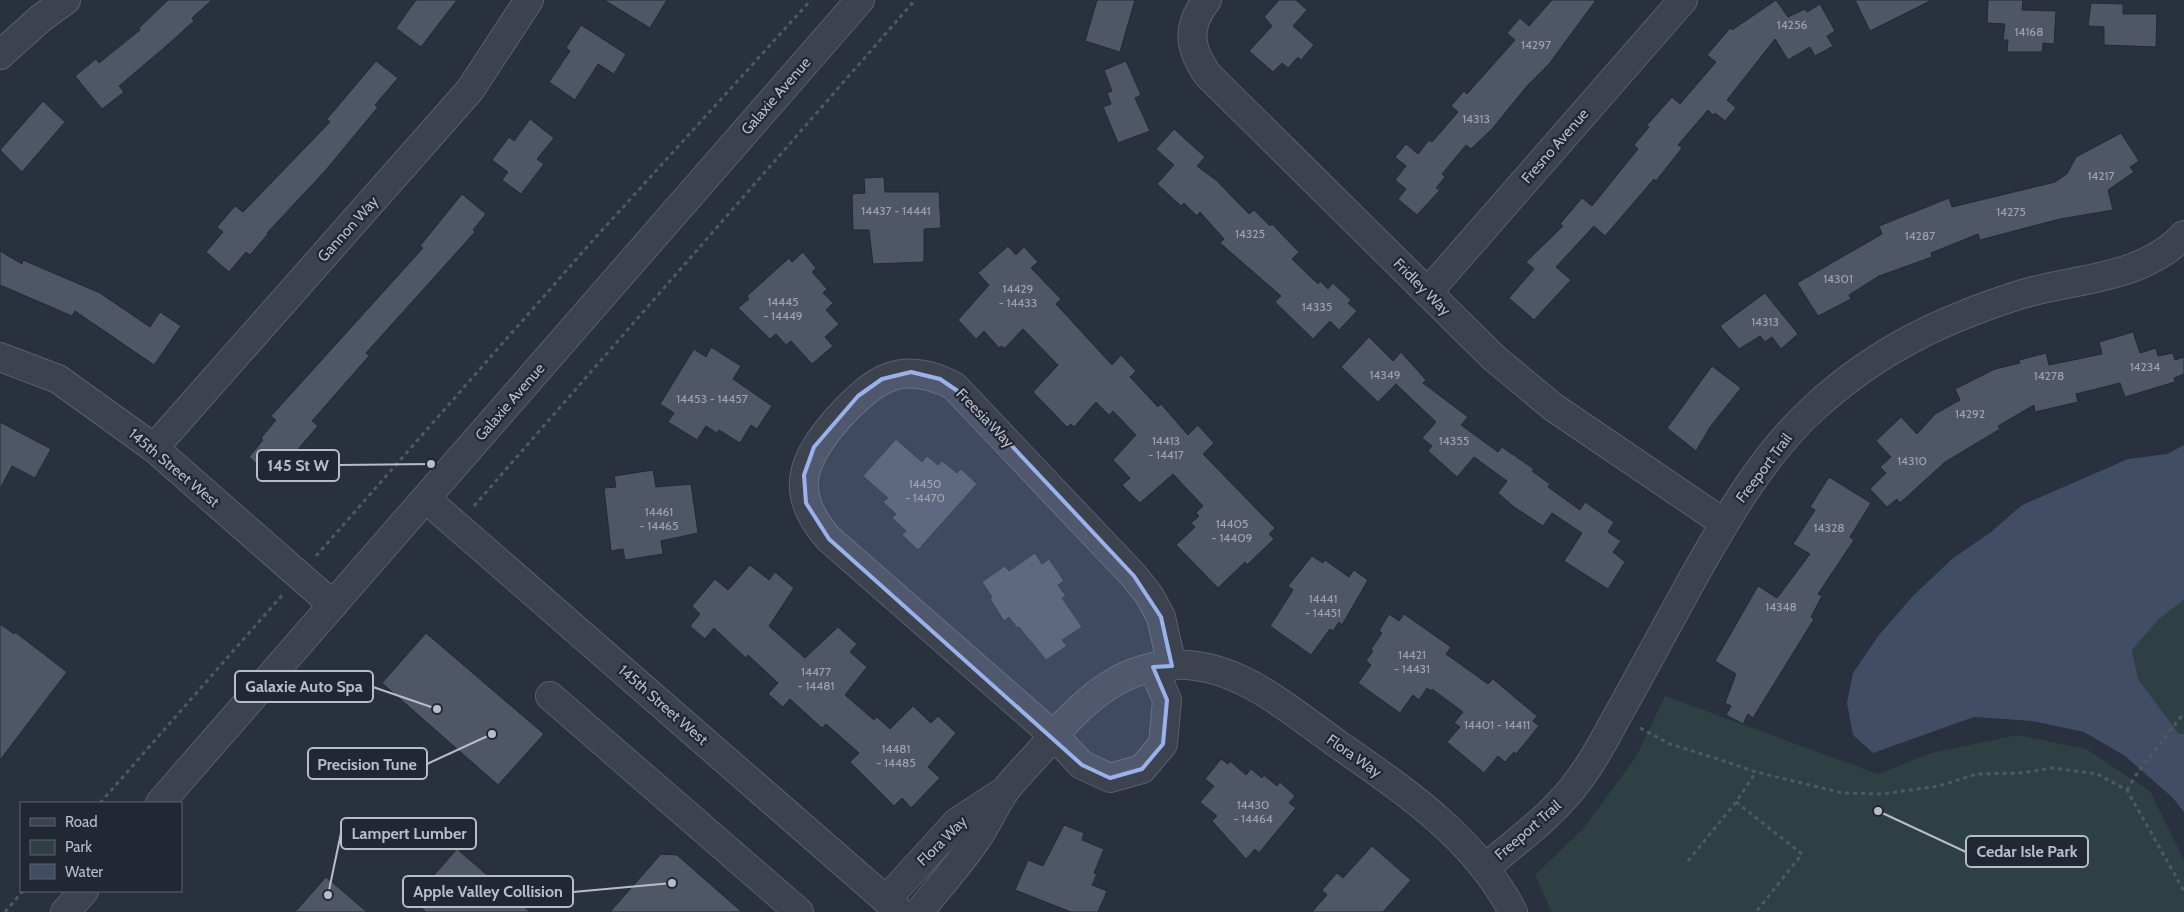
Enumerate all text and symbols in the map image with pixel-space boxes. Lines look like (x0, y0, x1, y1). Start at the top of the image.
house number: 14256 (1777, 17, 1807, 32)
house number: 14168 (2015, 24, 2043, 39)
house number: 14297 (1521, 37, 1551, 52)
street label: Galaxie Avenue (737, 53, 815, 138)
street label: Fresno Avenue (1518, 105, 1593, 187)
house number: 14313 (1462, 111, 1490, 126)
house number: 14217 (2087, 168, 2115, 183)
street label: Gannon Way (314, 192, 382, 266)
house number: 14437 - 14441 (861, 203, 931, 218)
house number: 14275 (1996, 204, 2026, 219)
house number: 14325 (1235, 226, 1265, 241)
house number: 14287 (1905, 228, 1935, 243)
street label: Fridley Way (1390, 255, 1455, 320)
house number: 14301 (1823, 271, 1853, 286)
house number: 14429 - 14433 (999, 281, 1037, 310)
house number: 14445 - 14449 (763, 294, 803, 323)
house number: 14335 (1302, 299, 1332, 314)
house number: 14313 (1751, 314, 1779, 329)
street label: Galaxie Avenue (471, 359, 549, 444)
house number: 14234 (2130, 359, 2160, 374)
house number: 14349 (1369, 367, 1401, 382)
house number: 14278 (2034, 368, 2064, 383)
street label: Freesia Way (952, 385, 1018, 452)
house number: 14453 - 14457 (676, 391, 748, 406)
house number: 14292 (1955, 406, 1985, 421)
street label: 145th Street West (125, 425, 223, 511)
street label: Freeport Trail (1732, 429, 1796, 506)
house number: 14413 - 14417 (1148, 433, 1184, 462)
house number: 14355 (1439, 433, 1469, 448)
callout: 145 St W (257, 450, 339, 481)
house number: 14310 (1897, 453, 1927, 468)
text: 145 St W (267, 456, 329, 475)
house number: 14450 - 14470 (905, 476, 945, 505)
house number: 14461 - 14465 (640, 504, 678, 533)
house number: 14405 - 14409 (1212, 516, 1253, 545)
house number: 14328 (1814, 520, 1844, 535)
house number: 14441 - 14451 (1305, 591, 1341, 620)
house number: 14348 (1765, 599, 1797, 614)
house number: 14421 - 14431 (1394, 647, 1430, 676)
street label: 145th Street West (615, 661, 711, 749)
house number: 14477 - 14481 (798, 664, 834, 693)
callout: Galaxie Auto Spa (235, 671, 373, 702)
text: Galaxie Auto Spa (245, 677, 363, 696)
house number: 14401 - 14411 (1464, 717, 1530, 732)
street label: Flora Way (1323, 731, 1385, 782)
house number: 14481 - 14485 (876, 741, 916, 770)
callout: Precision Tune (308, 748, 427, 779)
text: Precision Tune (317, 755, 417, 774)
street label: Freeport Trail (1491, 796, 1565, 864)
house number: 14430 - 14464 (1233, 797, 1273, 826)
legend (20, 802, 182, 892)
street label: Flora Way (913, 812, 971, 870)
text: Road (65, 813, 98, 831)
callout: Lampert Lumber (341, 818, 476, 849)
text: Lampert Lumber (352, 824, 467, 843)
callout: Cedar Isle Park (1966, 836, 2088, 867)
text: Park (65, 838, 92, 856)
text: Cedar Isle Park (1976, 842, 2078, 861)
text: Water (65, 863, 103, 881)
callout: Apple Valley Collision (403, 876, 573, 907)
text: Apple Valley Collision (413, 882, 563, 901)

